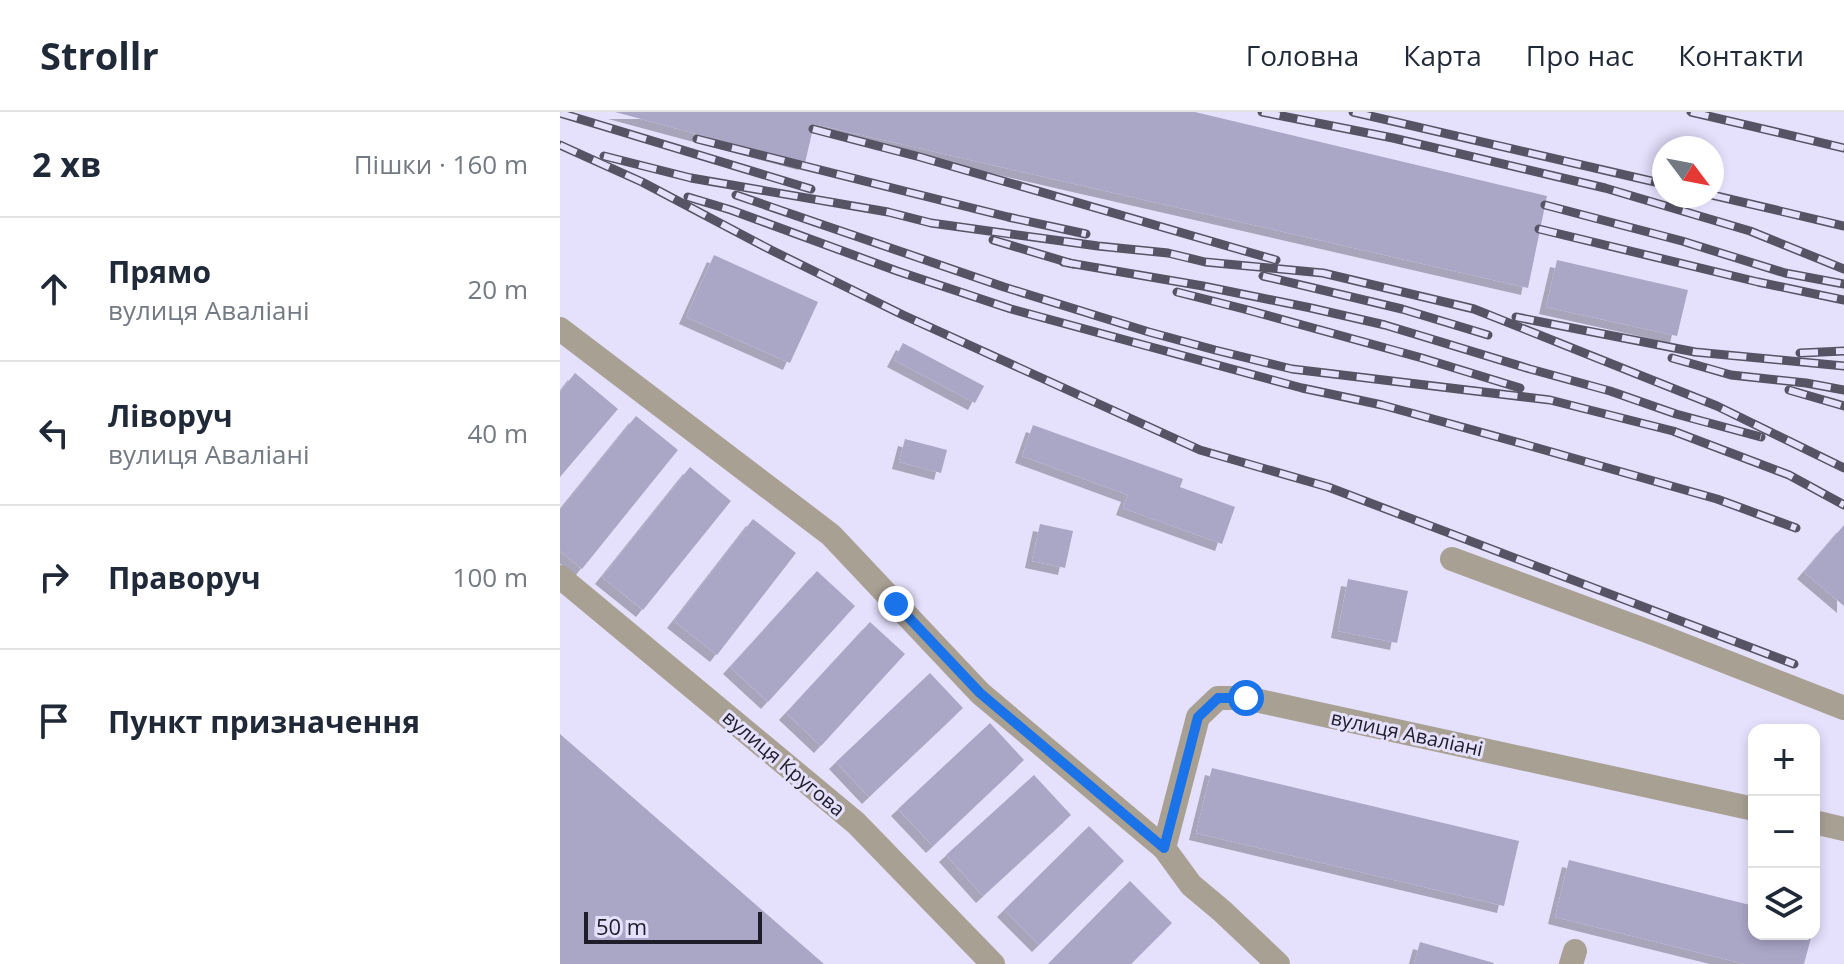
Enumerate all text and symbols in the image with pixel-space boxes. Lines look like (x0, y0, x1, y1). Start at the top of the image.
text: Strollr (40, 29, 159, 81)
text: Головна (1246, 36, 1359, 74)
text: Карта (1403, 36, 1482, 74)
text: Про нас (1526, 36, 1634, 74)
text: Контакти (1678, 36, 1804, 74)
north arrow (1652, 136, 1724, 208)
text: 2 хв (32, 141, 101, 187)
text: Пішки · 160 m (354, 146, 528, 182)
text: Прямо (108, 251, 211, 292)
icon: ahead (32, 267, 76, 311)
text: 20 m (467, 271, 528, 307)
text: вулиця Аваліані (108, 292, 310, 328)
text: Ліворуч (108, 395, 233, 436)
icon: left (32, 411, 76, 455)
text: 40 m (467, 415, 528, 451)
text: вулиця Аваліані (108, 436, 310, 472)
icon: right (32, 555, 76, 599)
text: Праворуч (108, 557, 261, 598)
text: 100 m (453, 559, 528, 595)
route end (878, 586, 914, 622)
route start (1228, 680, 1264, 716)
icon: arrive (32, 699, 76, 743)
text: Пункт призначення (108, 701, 420, 742)
street label: вулиця Кругова (717, 704, 851, 822)
street label: вулиця Аваліані (1328, 704, 1486, 762)
map controls (1748, 724, 1820, 940)
button: + (1748, 724, 1820, 796)
button: − (1748, 796, 1820, 868)
button: layers (1748, 868, 1820, 940)
scale bar (584, 908, 762, 944)
text: 50 m (596, 911, 647, 941)

